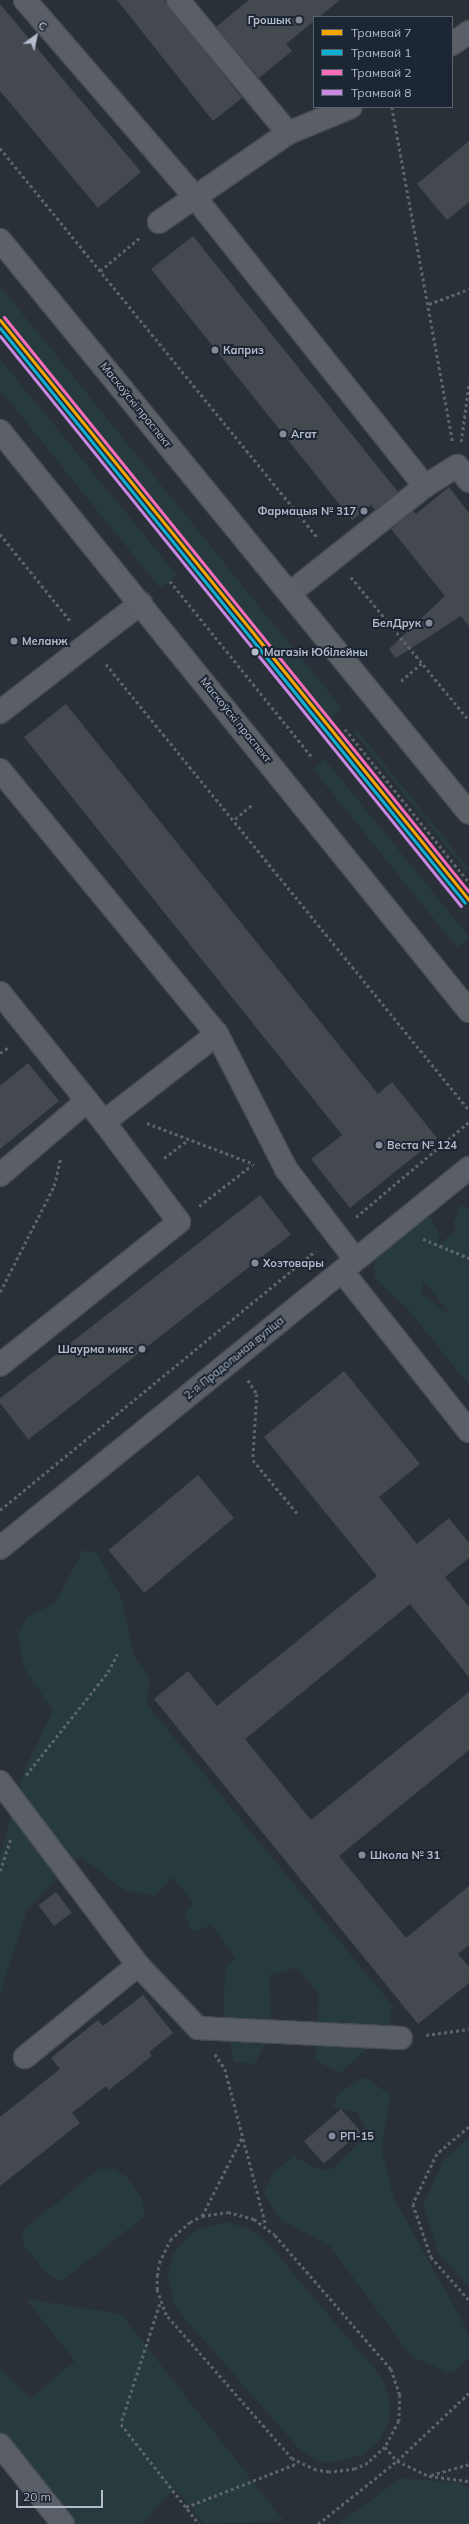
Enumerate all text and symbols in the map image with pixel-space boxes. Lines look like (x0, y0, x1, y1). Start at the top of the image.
place label: Грошык (248, 13, 291, 27)
marker: Грошык (294, 15, 304, 25)
north arrow (16, 16, 56, 56)
legend (313, 16, 453, 108)
text: С (36, 18, 50, 34)
text: Трамвай 7 (351, 25, 412, 40)
text: Трамвай 1 (351, 45, 412, 60)
text: Трамвай 2 (351, 65, 412, 80)
text: Трамвай 8 (351, 85, 412, 100)
place label: Каприз (223, 343, 264, 357)
marker: Каприз (210, 345, 220, 355)
street label: Маскоўскі праспект (98, 360, 174, 450)
place label: Агат (291, 427, 317, 441)
marker: Агат (278, 429, 288, 439)
place label: Фармацыя № 317 (257, 504, 356, 518)
marker: Фармацыя № 317 (359, 506, 369, 516)
place label: БелДрук (372, 616, 421, 630)
marker: БелДрук (424, 618, 434, 628)
place label: Меланж (22, 634, 68, 648)
marker: Меланж (9, 636, 19, 646)
place label: Магазін Юбілейны (264, 645, 368, 659)
marker: Магазін Юбілейны (249, 646, 261, 658)
street label: Маскоўскі праспект (198, 675, 274, 765)
place label: Веста № 124 (387, 1138, 457, 1152)
marker: Веста № 124 (374, 1140, 384, 1150)
place label: Хозтовары (263, 1256, 324, 1270)
marker: Хозтовары (250, 1258, 260, 1268)
street label: 2-я Прадольная вуліца (182, 1314, 286, 1402)
place label: Шаурма микс (58, 1342, 134, 1356)
marker: Шаурма микс (137, 1344, 147, 1354)
place label: Школа № 31 (370, 1848, 440, 1862)
marker: Школа № 31 (357, 1850, 367, 1860)
place label: РП-15 (340, 2129, 374, 2143)
marker: РП-15 (327, 2131, 337, 2141)
scale bar (18, 2482, 105, 2508)
text: 20 m (23, 2489, 51, 2504)

